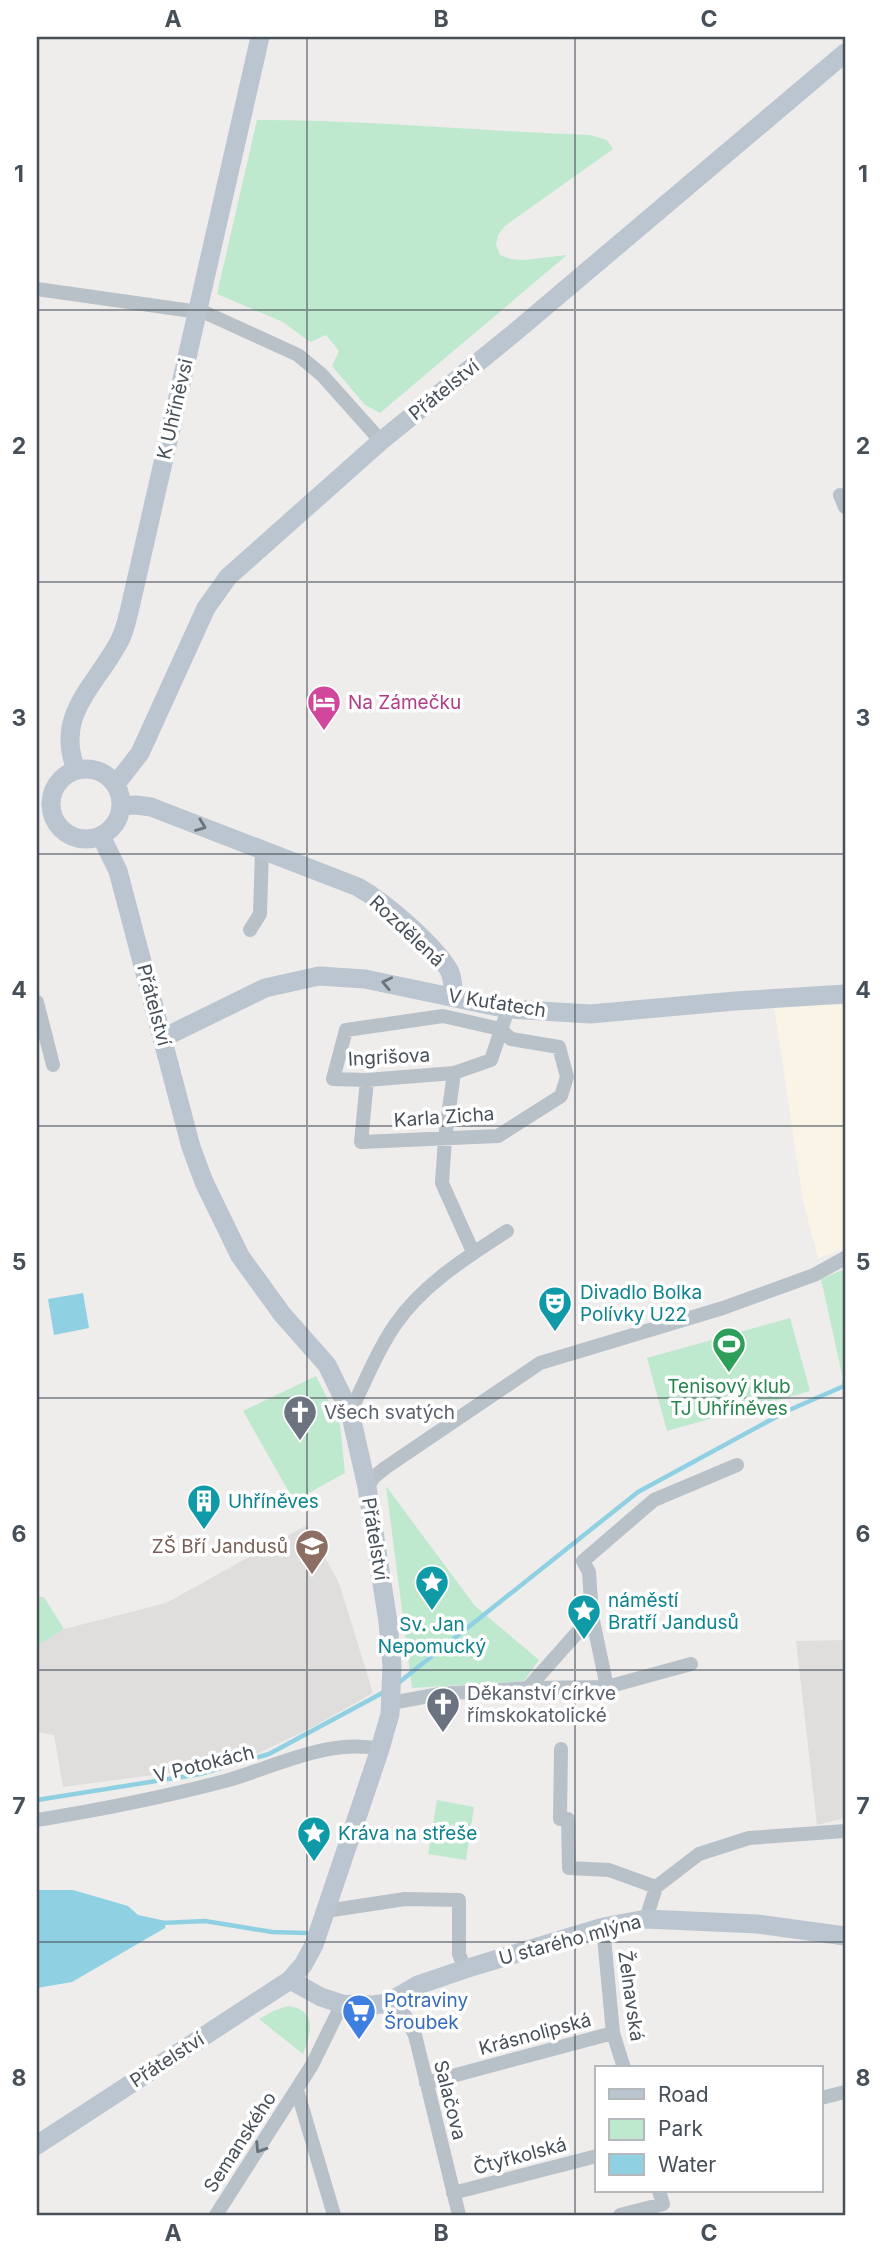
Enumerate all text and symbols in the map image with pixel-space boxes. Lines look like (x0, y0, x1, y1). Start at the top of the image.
text: A (164, 5, 182, 33)
text: B (433, 5, 449, 33)
text: C (700, 5, 718, 33)
text: 1 (14, 160, 24, 188)
text: 1 (858, 160, 868, 188)
street label: Přátelství (404, 355, 484, 425)
street label: K Uhříněvsi (152, 356, 198, 462)
text: 2 (12, 432, 26, 460)
text: 2 (856, 432, 870, 460)
hotel icon: Na Zámečku (305, 683, 343, 732)
place label: Na Zámečku (348, 691, 461, 714)
text: 3 (12, 704, 26, 732)
text: 3 (856, 704, 870, 732)
one-way arrow (194, 818, 206, 832)
street label: Rozdělená (365, 891, 449, 971)
street label: Přátelství (132, 962, 176, 1049)
text: 4 (11, 976, 27, 1004)
text: 4 (855, 976, 871, 1004)
one-way arrow (381, 977, 393, 992)
street label: V Kuťatech (446, 984, 548, 1022)
street label: Ingrišova (347, 1043, 431, 1071)
street label: Karla Zicha (393, 1102, 495, 1132)
text: 5 (12, 1248, 26, 1276)
text: 5 (856, 1248, 870, 1276)
place label: Divadlo Bolka Polívky U22 (580, 1281, 702, 1326)
theatre icon: Divadlo Bolka Polívky U22 (536, 1284, 574, 1333)
sports icon: Tenisový klub TJ Uhříněves (710, 1325, 748, 1374)
place label: Tenisový klub TJ Uhříněves (667, 1375, 791, 1420)
church icon: Všech svatých (281, 1393, 319, 1442)
place label: Všech svatých (324, 1401, 455, 1424)
building icon: Uhříněves (185, 1482, 223, 1531)
place label: Uhříněves (228, 1490, 319, 1513)
street label: Přátelství (357, 1496, 393, 1582)
text: 6 (12, 1520, 26, 1548)
text: 6 (856, 1520, 870, 1548)
school or university icon: ZŠ Bří Jandusů (293, 1527, 331, 1576)
place label: ZŠ Bří Jandusů (152, 1535, 288, 1558)
place icon: Sv. Jan Nepomucký (413, 1563, 451, 1612)
place label: náměstí Bratří Jandusů (608, 1589, 739, 1634)
place icon: náměstí Bratří Jandusů (565, 1592, 603, 1641)
place label: Sv. Jan Nepomucký (378, 1613, 486, 1658)
place label: Děkanství církve římskokatolické (467, 1682, 616, 1727)
church icon: Děkanství církve římskokatolické (424, 1685, 462, 1734)
street label: V Potokách (151, 1740, 257, 1788)
text: 7 (12, 1792, 26, 1820)
text: 7 (856, 1792, 870, 1820)
place icon: Kráva na střeše (295, 1814, 333, 1863)
place label: Kráva na střeše (338, 1822, 477, 1845)
street label: U starého mlýna (496, 1910, 644, 1970)
street label: Želnavská (613, 1949, 649, 2043)
place label: Potraviny Šroubek (384, 1989, 468, 2034)
supermarket icon: Potraviny Šroubek (340, 1992, 378, 2041)
street label: Krásnolipská (476, 2008, 594, 2060)
street label: Přátelství (126, 2027, 209, 2092)
street label: Salačova (429, 2058, 471, 2142)
text: 8 (12, 2064, 26, 2092)
text: 8 (856, 2064, 870, 2092)
legend (595, 2066, 822, 2192)
text: Road (658, 2082, 709, 2107)
street label: Semanského (199, 2087, 281, 2197)
text: Park (658, 2116, 703, 2141)
street label: Čtyřkolská (471, 2133, 569, 2179)
one-way arrow (255, 2140, 268, 2153)
text: Water (658, 2152, 716, 2177)
text: A (164, 2219, 182, 2247)
text: B (433, 2219, 449, 2247)
text: C (700, 2219, 718, 2247)

